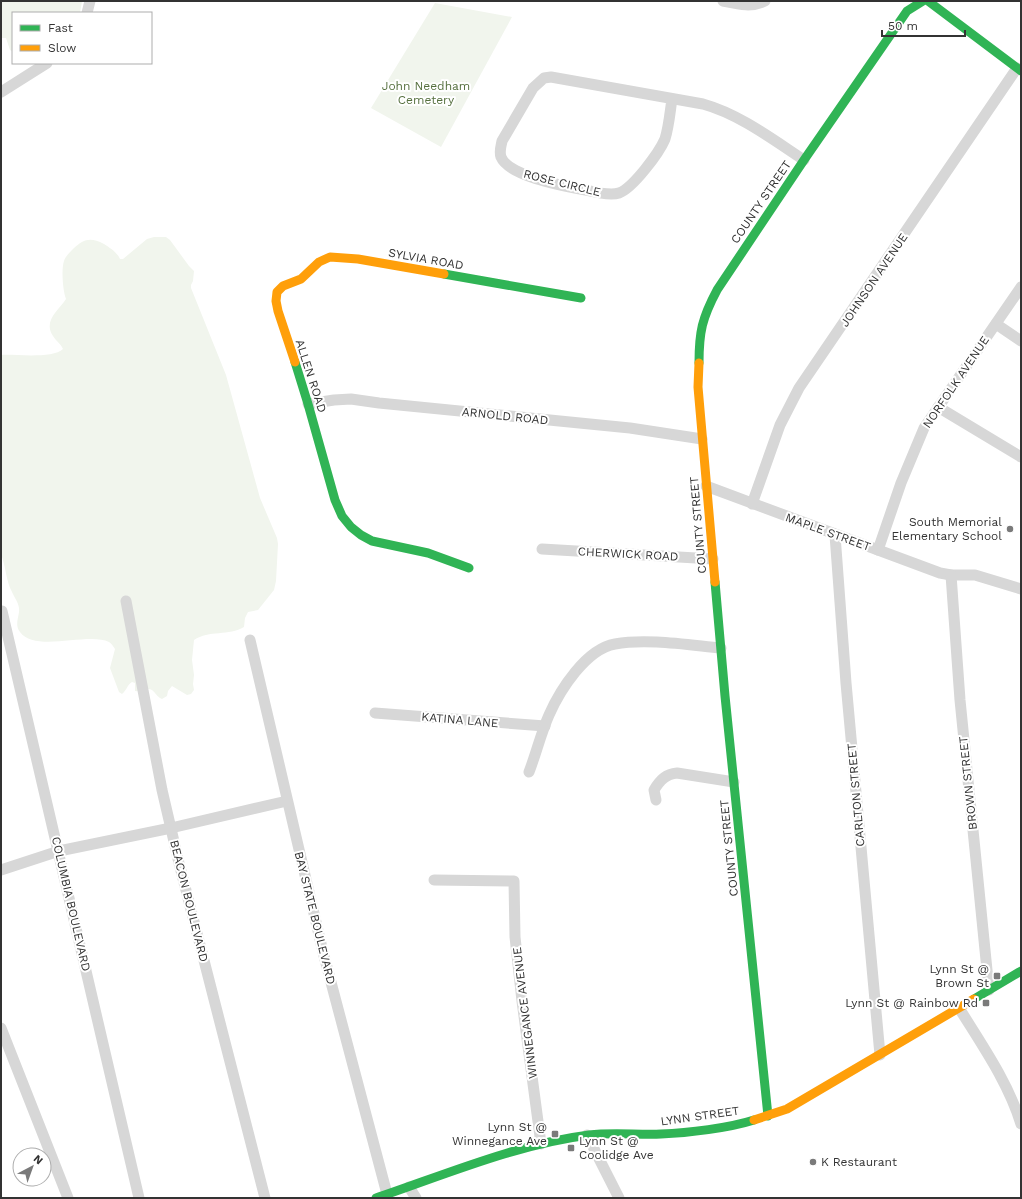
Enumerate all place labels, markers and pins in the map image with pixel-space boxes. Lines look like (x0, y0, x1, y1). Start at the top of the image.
place label: South Memorial Elementary School (891, 515, 1002, 543)
marker: South Memorial Elementary School (1005, 524, 1015, 534)
place label: Lynn St @ Brown St (929, 962, 989, 990)
marker: Lynn St @ Brown St (992, 971, 1002, 981)
place label: Lynn St @ Rainbow Rd (845, 996, 978, 1010)
marker: Lynn St @ Rainbow Rd (981, 998, 991, 1008)
place label: Lynn St @ Winnegance Ave (452, 1120, 547, 1148)
marker: Lynn St @ Winnegance Ave (550, 1129, 560, 1139)
place label: Lynn St @ Coolidge Ave (579, 1134, 654, 1162)
marker: Lynn St @ Coolidge Ave (566, 1143, 576, 1153)
place label: K Restaurant (821, 1155, 897, 1169)
marker: K Restaurant (808, 1157, 818, 1167)

